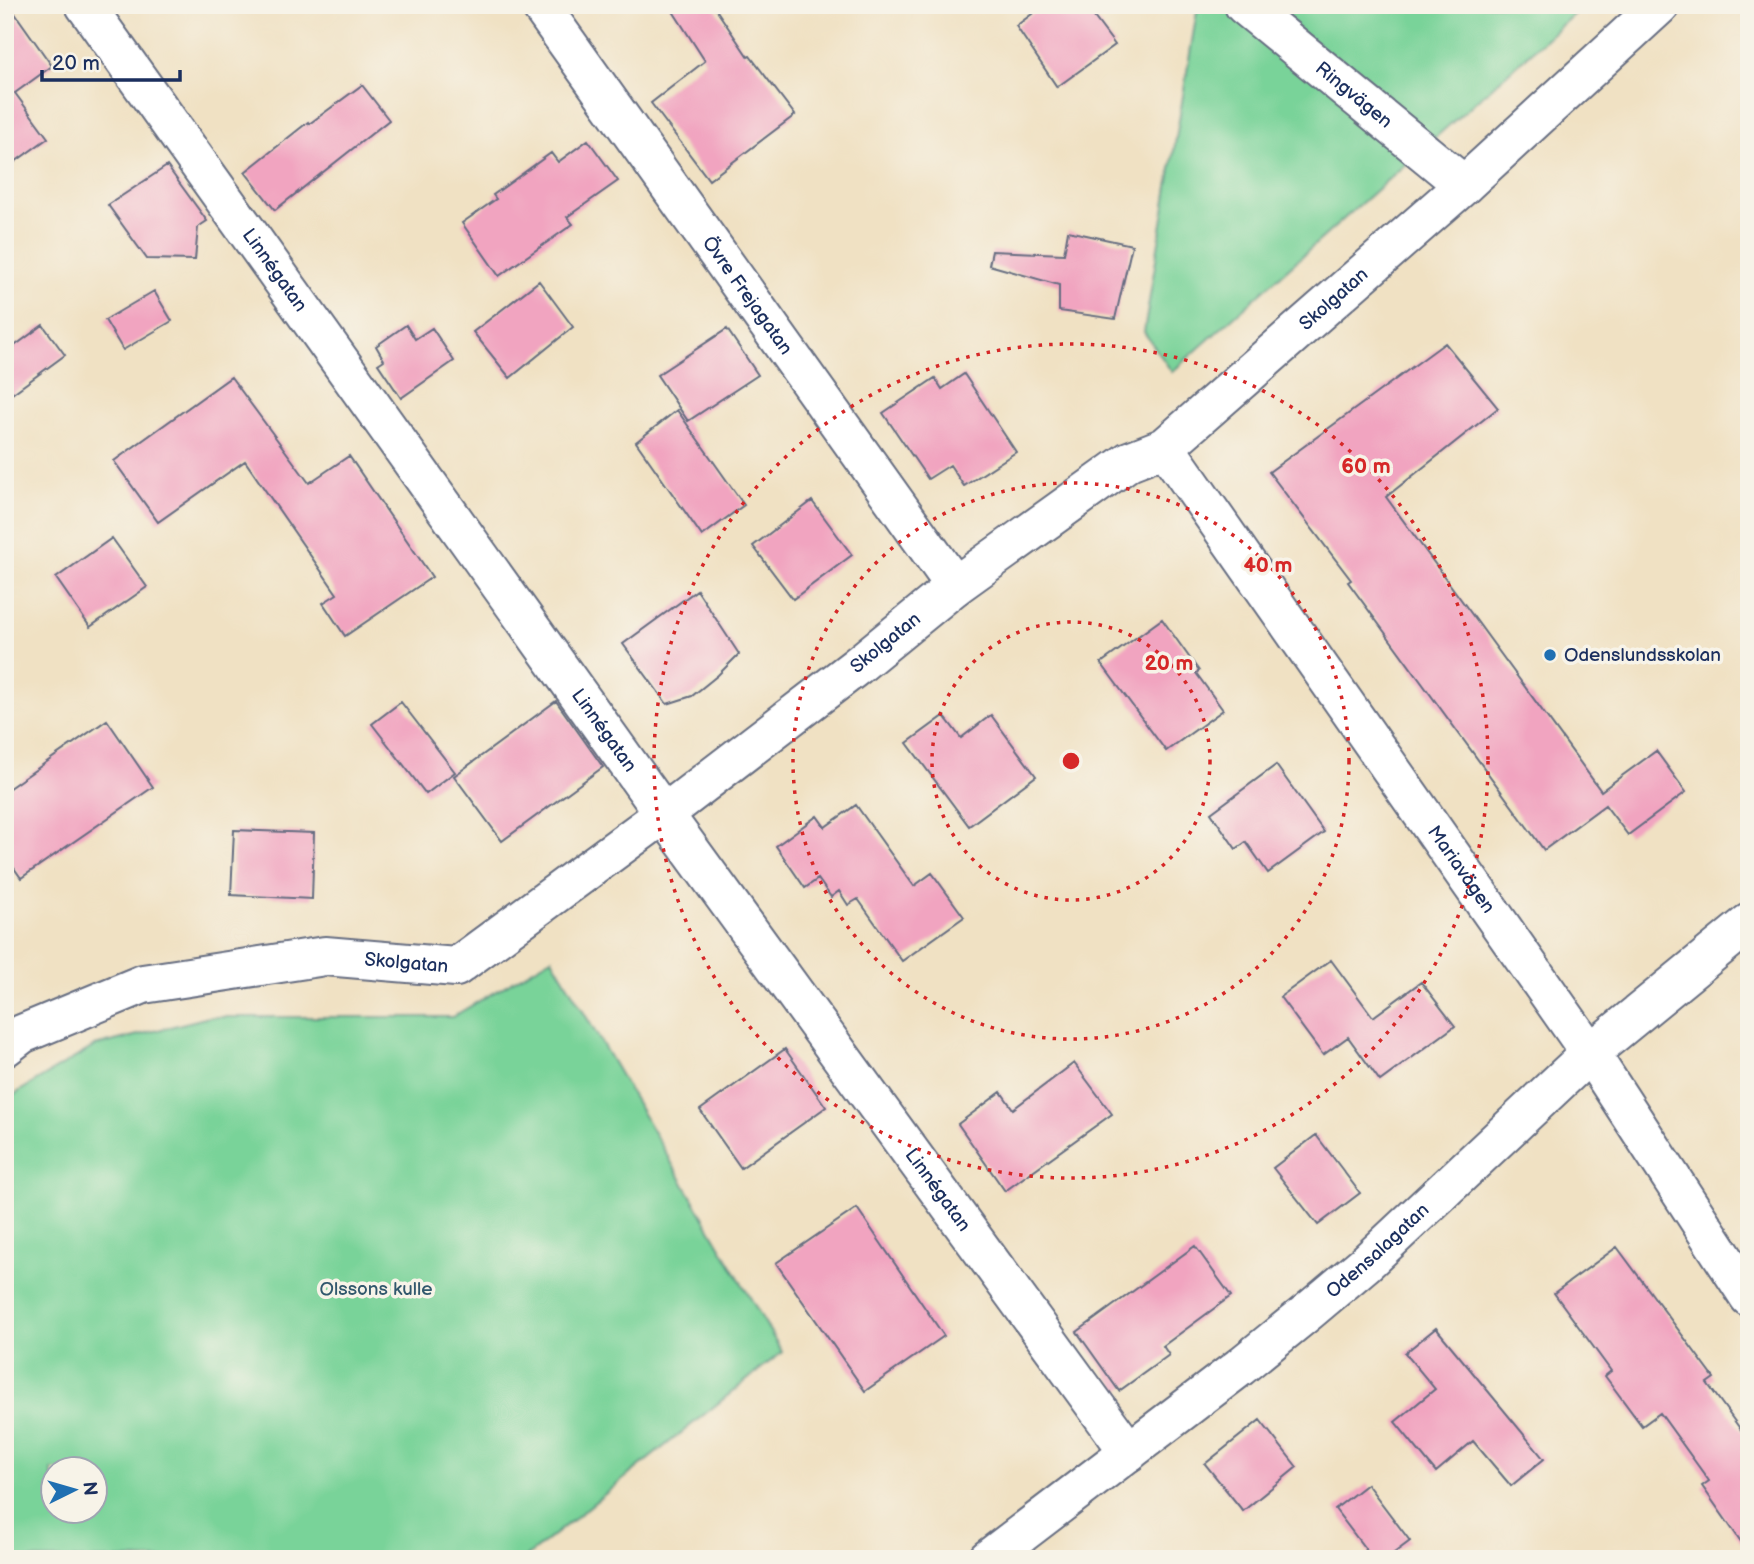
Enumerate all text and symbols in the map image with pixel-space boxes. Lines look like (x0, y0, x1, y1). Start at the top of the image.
scale bar (42, 38, 180, 82)
text: 20 m (52, 51, 100, 76)
street label: Ringvägen (1311, 57, 1397, 133)
street label: Linnégatan (237, 224, 312, 316)
street label: Övre Frejagatan (697, 232, 798, 359)
street label: Skolgatan (1295, 263, 1373, 336)
text: 60 m (1341, 454, 1391, 479)
text: 40 m (1243, 553, 1293, 578)
street label: Skolgatan (846, 607, 925, 678)
place label: Odenslundsskolan (1564, 644, 1721, 667)
marker: Odenslundsskolan (1542, 647, 1558, 663)
text: 20 m (1145, 651, 1193, 676)
street label: Linnégatan (567, 684, 642, 776)
centre of rings (1059, 749, 1083, 773)
street label: Mariavägen (1423, 821, 1500, 918)
street label: Skolgatan (363, 948, 449, 978)
street label: Linnégatan (900, 1144, 976, 1236)
street label: Odensalagatan (1321, 1198, 1434, 1303)
park label: Olssons kulle (320, 1278, 432, 1301)
north arrow (38, 1456, 108, 1526)
text: N (77, 1481, 102, 1497)

